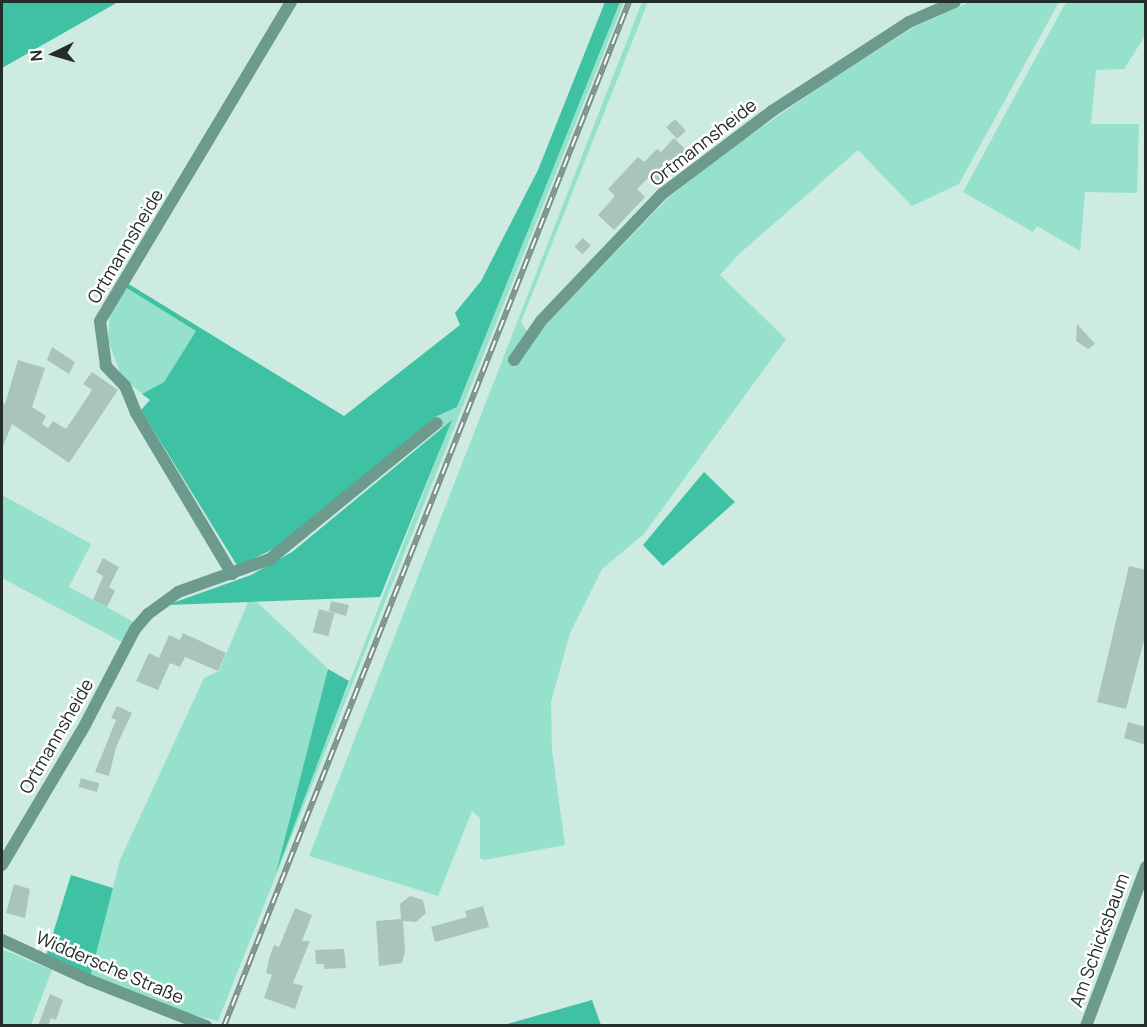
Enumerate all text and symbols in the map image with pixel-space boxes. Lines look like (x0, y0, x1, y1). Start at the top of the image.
north arrow (24, 24, 84, 84)
text: N (25, 49, 48, 62)
street label: Ortmannsheide (645, 94, 761, 190)
street label: Ortmannsheide (82, 185, 168, 307)
street label: Ortmannsheide (14, 675, 98, 797)
street label: Am Schicksbaum (1065, 870, 1133, 1010)
street label: Widdersche Straße (33, 926, 187, 1008)

